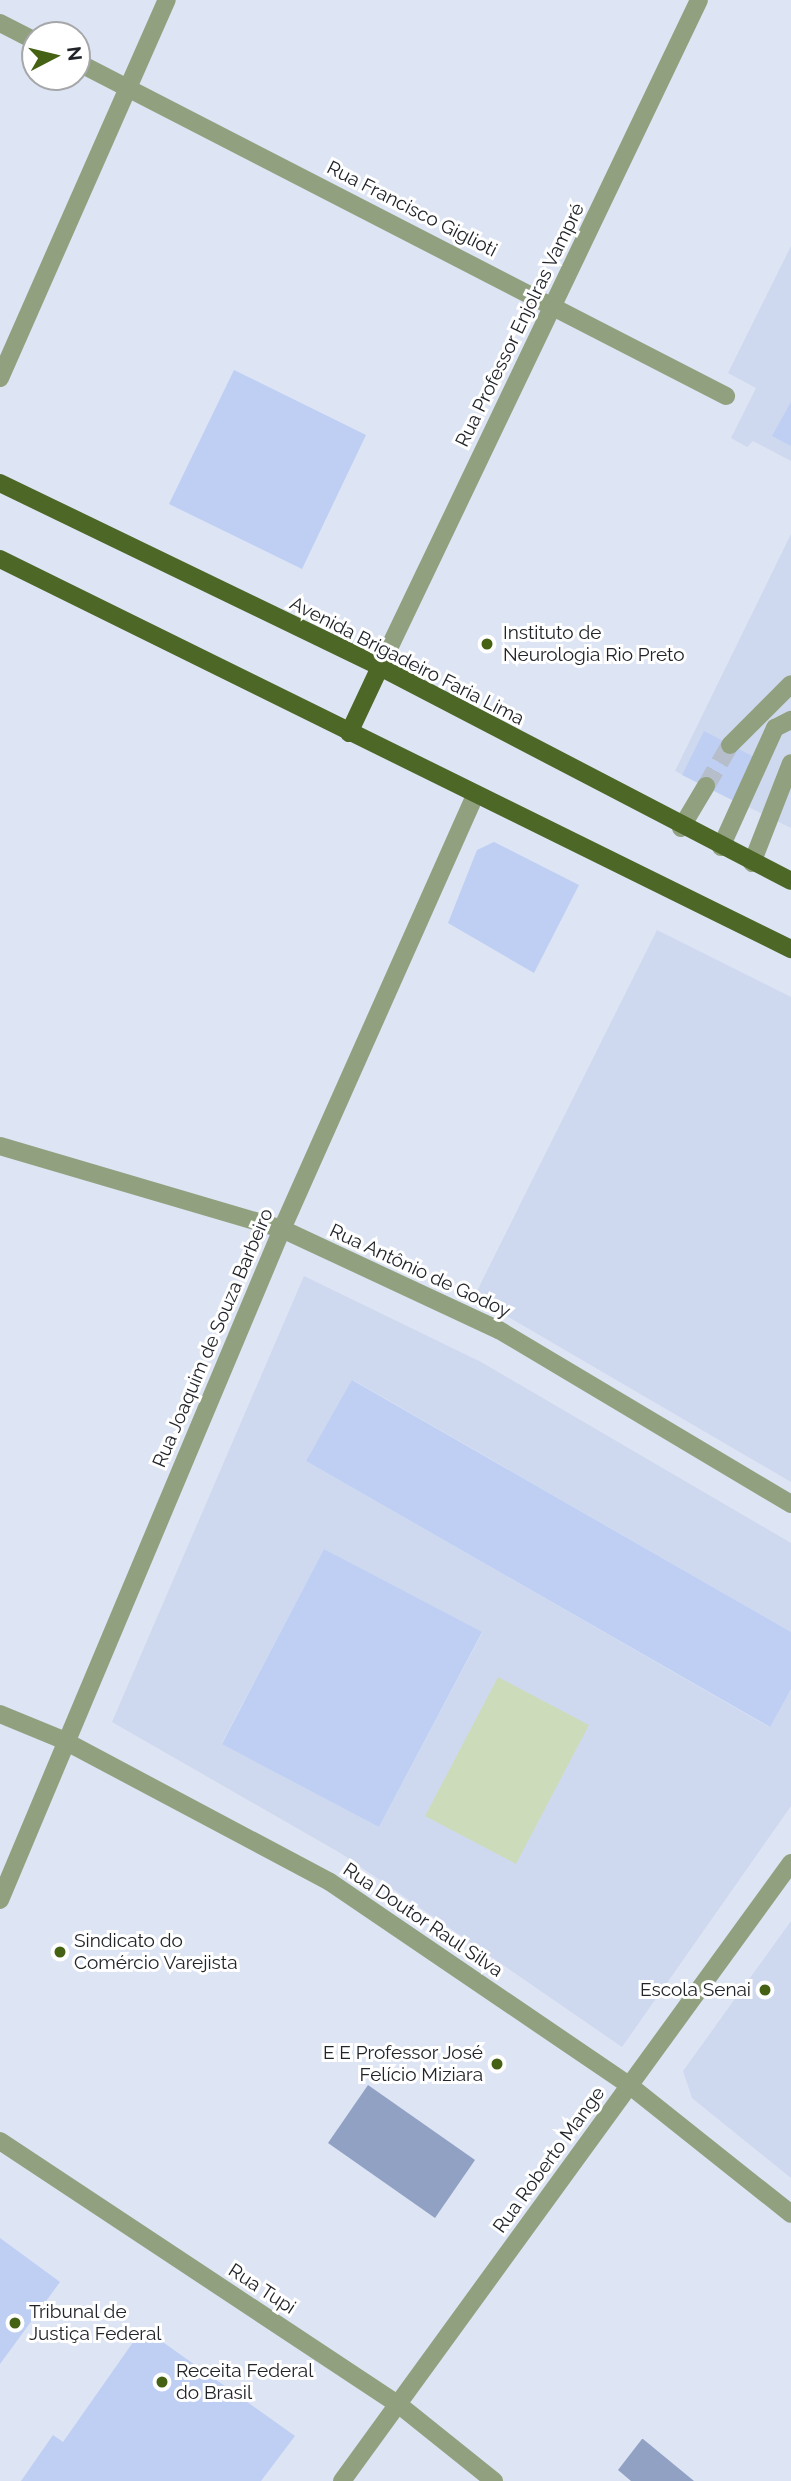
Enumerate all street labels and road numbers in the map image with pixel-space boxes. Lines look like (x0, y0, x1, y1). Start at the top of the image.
street label: Rua Francisco Giglioti (323, 156, 501, 262)
street label: Rua Professor Enjolras Vampré (451, 199, 589, 451)
street label: Avenida Brigadeiro Faria Lima (286, 592, 528, 730)
street label: Rua Joaquim de Souza Barbeiro (148, 1205, 278, 1471)
street label: Rua Antônio de Godoy (326, 1219, 514, 1323)
street label: Rua Doutor Raul Silva (338, 1858, 508, 1982)
street label: Rua Roberto Mange (488, 2083, 610, 2237)
street label: Rua Tupi (224, 2259, 300, 2319)

